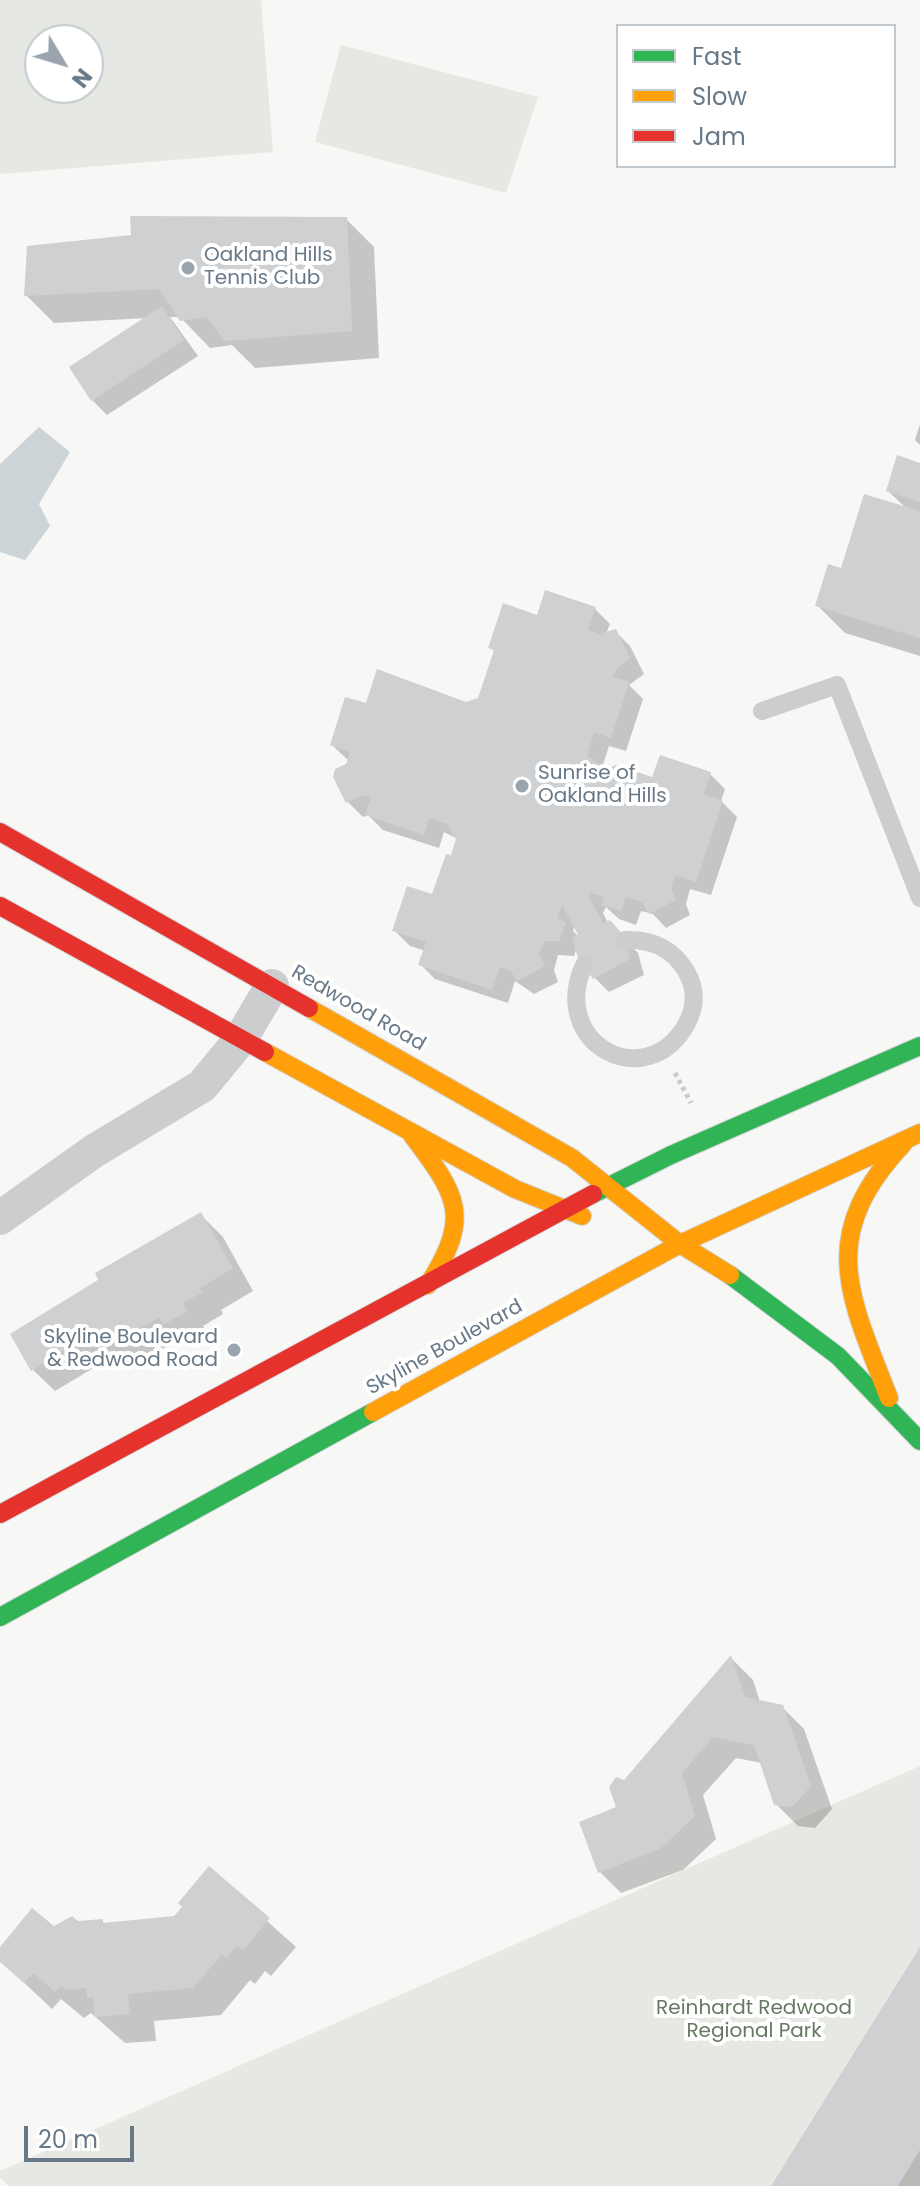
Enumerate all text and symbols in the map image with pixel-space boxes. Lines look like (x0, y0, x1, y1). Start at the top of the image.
north arrow (24, 24, 104, 104)
legend (616, 24, 896, 168)
text: Fast (692, 40, 742, 73)
text: N (64, 62, 99, 94)
text: Slow (692, 80, 747, 113)
text: Jam (692, 120, 746, 153)
place label: Oakland Hills Tennis Club (204, 244, 333, 291)
marker: Oakland Hills Tennis Club (179, 259, 197, 277)
place label: Sunrise of Oakland Hills (538, 762, 667, 809)
marker: Sunrise of Oakland Hills (513, 777, 531, 795)
street label: Redwood Road (287, 961, 429, 1057)
street label: Skyline Boulevard (363, 1295, 527, 1401)
place label: Skyline Boulevard & Redwood Road (43, 1326, 218, 1373)
marker: Skyline Boulevard & Redwood Road (225, 1341, 243, 1359)
park label: Reinhardt Redwood Regional Park (656, 1997, 852, 2044)
scale bar (28, 2110, 138, 2160)
text: 20 m (38, 2123, 98, 2156)

